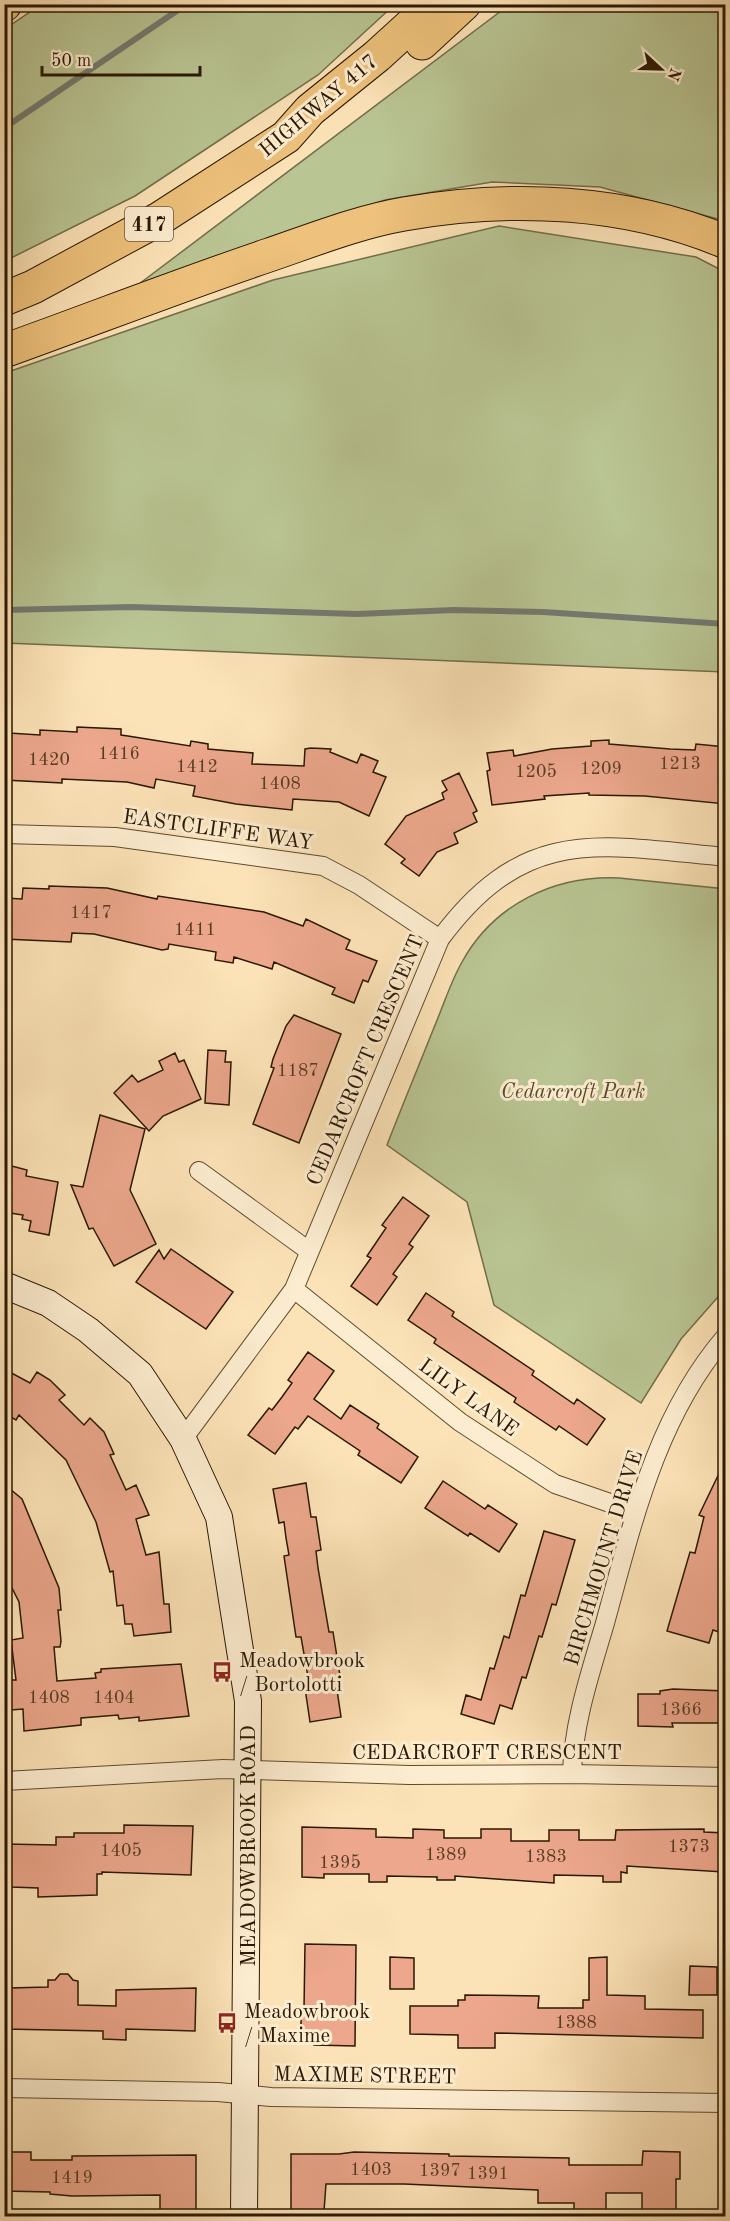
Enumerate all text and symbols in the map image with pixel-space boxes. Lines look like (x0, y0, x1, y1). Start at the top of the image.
scale bar (42, 39, 200, 77)
north arrow (631, 39, 691, 99)
street label: HIGHWAY 417 (256, 51, 382, 161)
text: 50 m (51, 52, 91, 70)
text: N (663, 65, 683, 83)
road number: 417 (125, 207, 173, 241)
house number: 1416 (98, 745, 140, 763)
house number: 1420 (28, 751, 70, 769)
house number: 1213 (659, 755, 701, 773)
house number: 1412 (176, 758, 218, 776)
house number: 1209 (580, 760, 622, 778)
house number: 1205 (515, 763, 557, 781)
house number: 1408 (259, 775, 301, 793)
street label: EASTCLIFFE WAY (121, 807, 314, 854)
house number: 1417 (70, 904, 112, 922)
house number: 1411 (174, 921, 216, 939)
street label: CEDARCROFT CRESCENT (304, 932, 429, 1189)
house number: 1187 (277, 1062, 319, 1080)
park label: Cedarcroft Park (501, 1082, 645, 1103)
street label: LILY LANE (415, 1355, 522, 1441)
street label: BIRCHMOUNT DRIVE (562, 1448, 647, 1669)
place label: Meadowbrook / Bortolotti (239, 1651, 365, 1696)
bus stop icon: Meadowbrook / Bortolotti (210, 1660, 234, 1684)
house number: 1408 (28, 1689, 70, 1707)
house number: 1404 (93, 1689, 135, 1707)
house number: 1366 (660, 1701, 702, 1719)
street label: MEADOWBROOK ROAD (239, 1725, 260, 1967)
street label: CEDARCROFT CRESCENT (352, 1743, 622, 1764)
house number: 1373 (668, 1838, 710, 1856)
house number: 1405 (100, 1842, 142, 1860)
house number: 1389 (425, 1846, 467, 1864)
house number: 1383 (525, 1848, 567, 1866)
house number: 1395 (319, 1854, 361, 1872)
place label: Meadowbrook / Maxime (244, 2002, 370, 2047)
bus stop icon: Meadowbrook / Maxime (215, 2011, 239, 2035)
house number: 1388 (555, 2014, 597, 2032)
street label: MAXIME STREET (273, 2064, 456, 2089)
house number: 1403 (350, 2161, 392, 2179)
house number: 1397 (419, 2162, 461, 2180)
house number: 1391 (467, 2165, 509, 2183)
house number: 1419 (51, 2169, 93, 2187)

